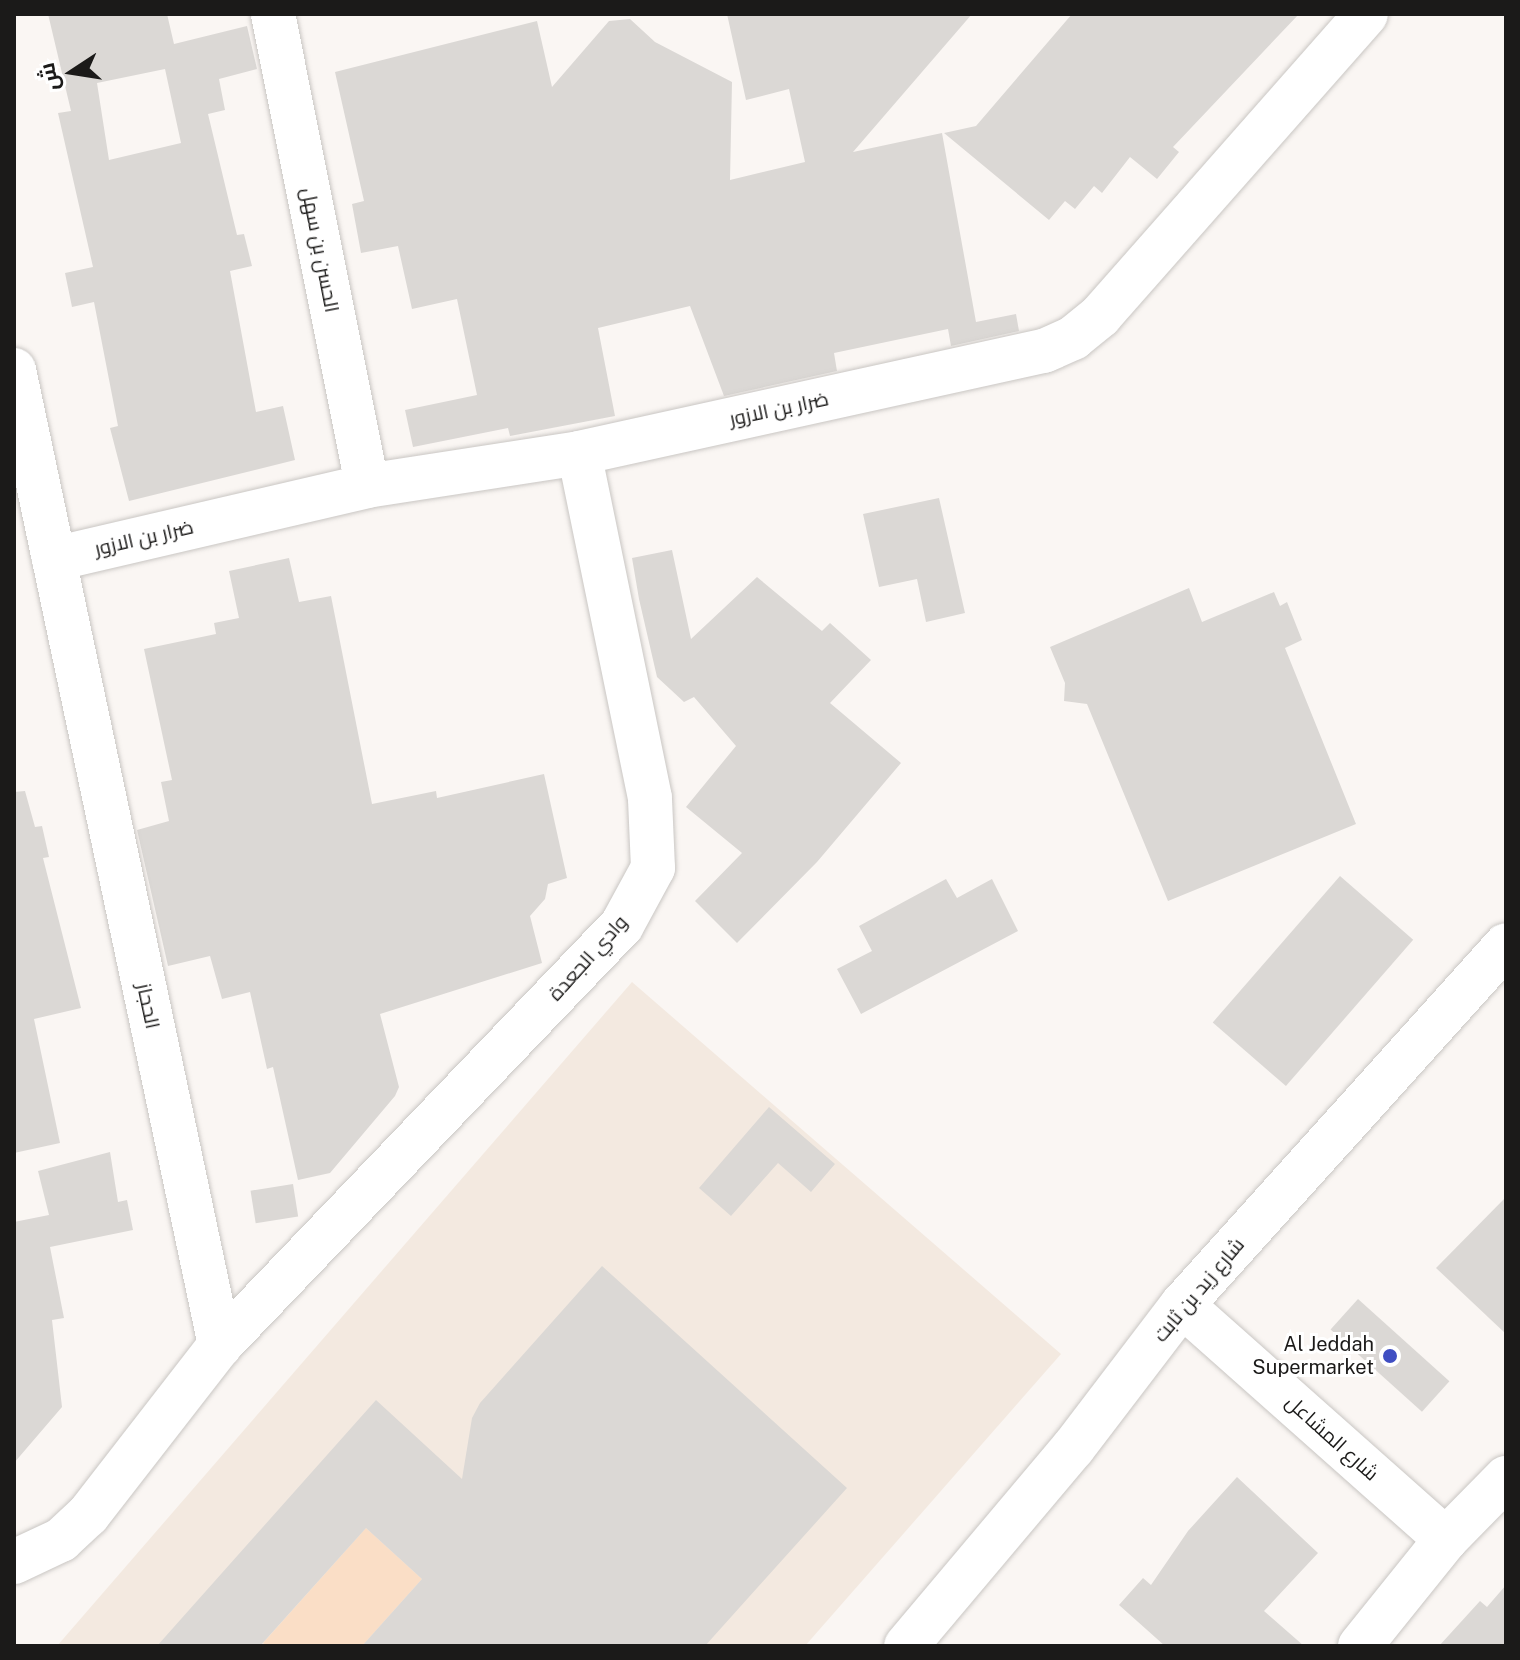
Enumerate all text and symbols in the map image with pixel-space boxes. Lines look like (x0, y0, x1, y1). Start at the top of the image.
north arrow (32, 32, 112, 112)
text: ش (33, 60, 64, 94)
street label: الحسن بن سهل (296, 186, 344, 314)
street label: ضرار بن الازور (727, 387, 831, 431)
street label: ضرار بن الازور (92, 515, 196, 561)
street label: وادي الجعدة (543, 910, 633, 1006)
street label: الحجاز (131, 981, 165, 1031)
street label: شارع زيد بن ثابت (1149, 1233, 1249, 1347)
place label: Al Jeddah Supermarket (1252, 1332, 1374, 1379)
marker: Al Jeddah Supermarket (1381, 1347, 1399, 1365)
street label: شارع المشاعل (1281, 1390, 1383, 1486)

